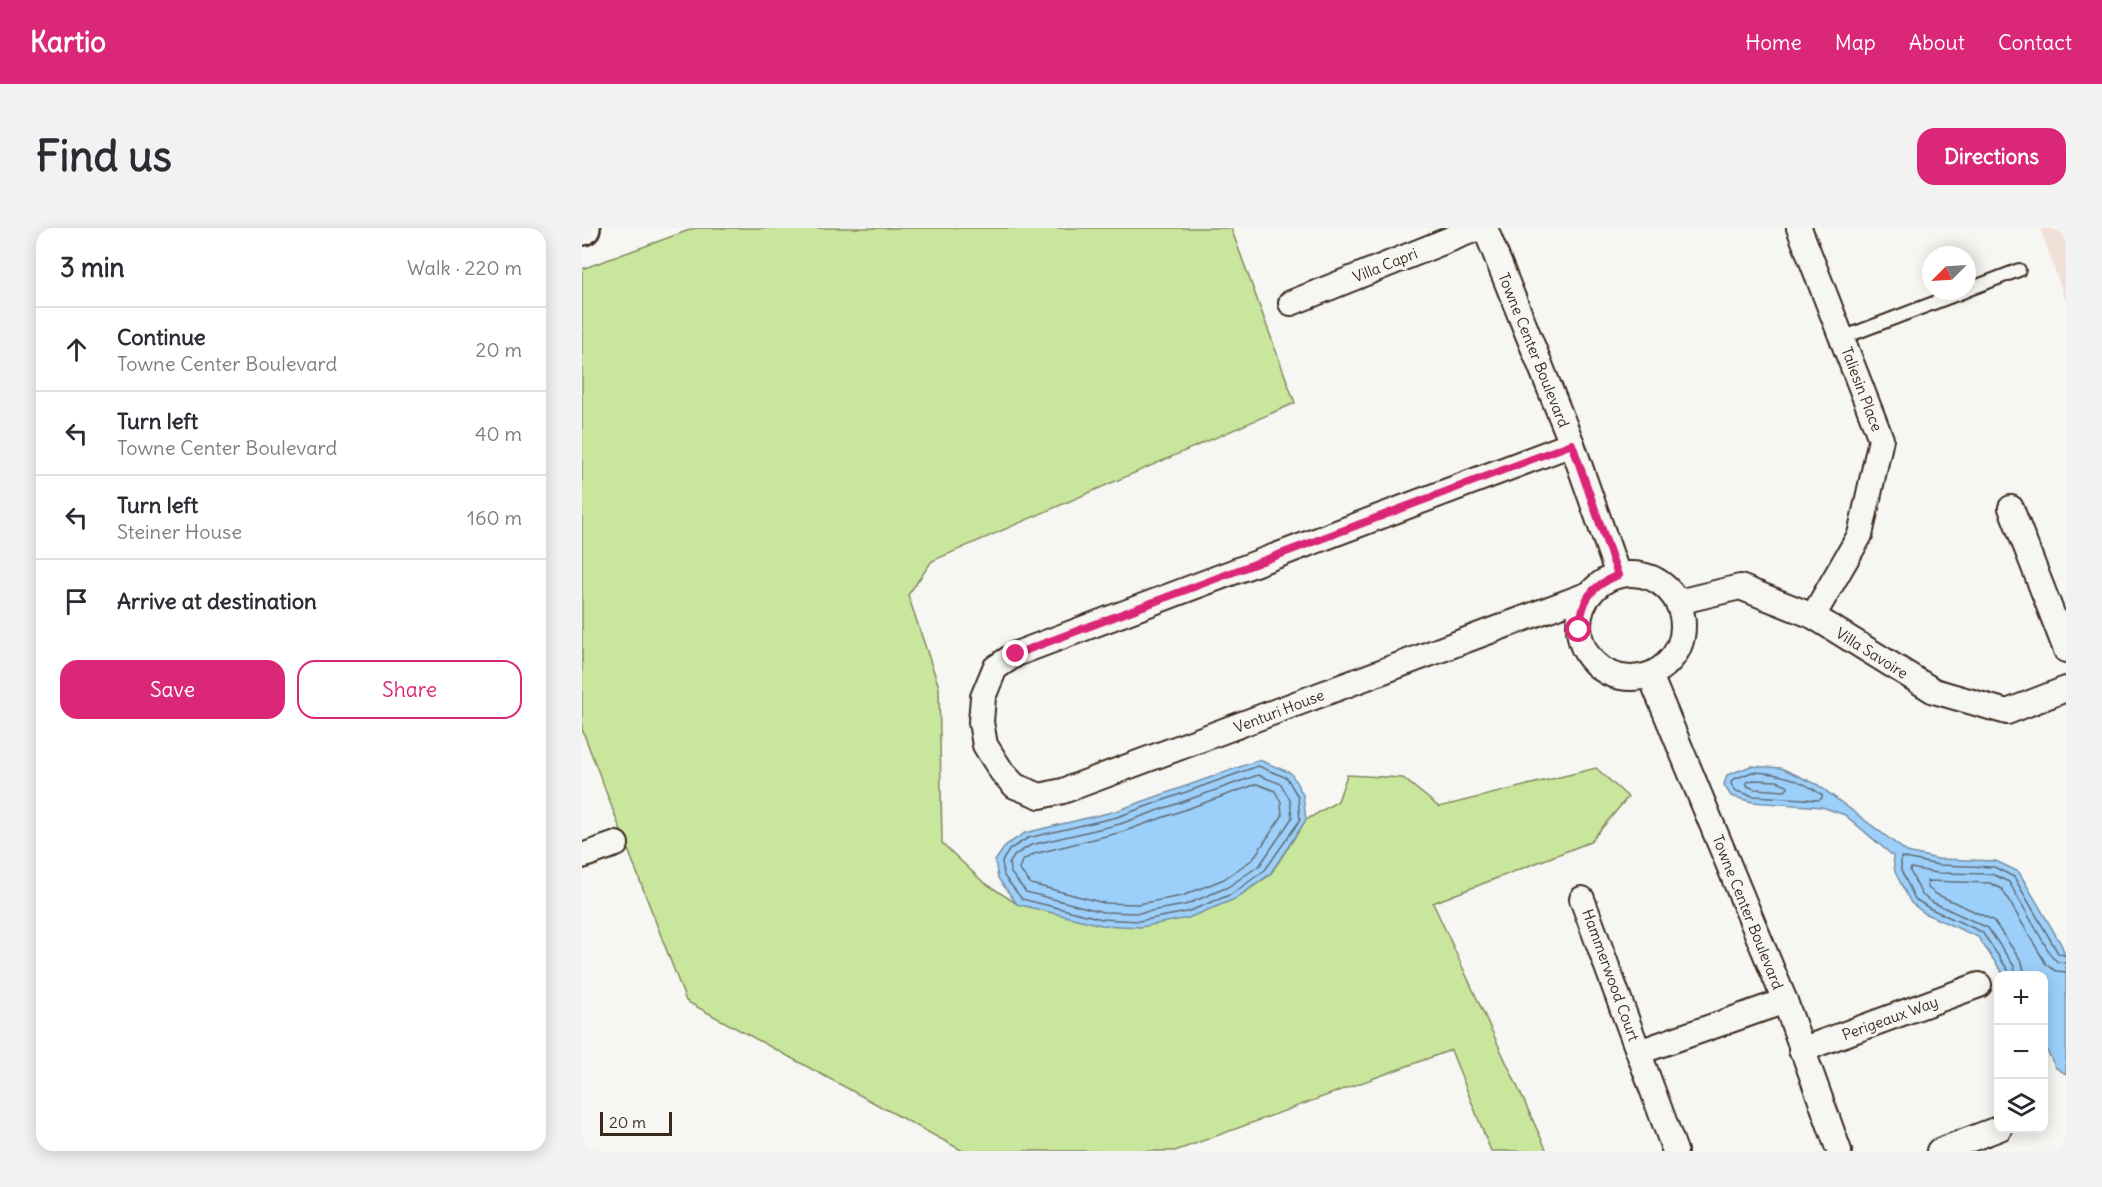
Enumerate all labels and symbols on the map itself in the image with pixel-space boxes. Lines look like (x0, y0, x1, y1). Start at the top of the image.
street label: Villa Capri (1350, 243, 1420, 287)
north arrow (1922, 246, 1976, 300)
street label: Towne Center Boulevard (1494, 270, 1574, 430)
street label: Taliesin Place (1837, 344, 1887, 434)
route start (1565, 616, 1591, 642)
street label: Villa Savoire (1832, 623, 1912, 683)
route end (1002, 640, 1028, 666)
street label: Venturi House (1231, 685, 1327, 737)
street label: Towne Center Boulevard (1708, 832, 1788, 992)
street label: Hammerwood Court (1578, 906, 1644, 1044)
street label: Perigeaux Way (1839, 992, 1941, 1044)
scale bar (600, 1109, 672, 1136)

